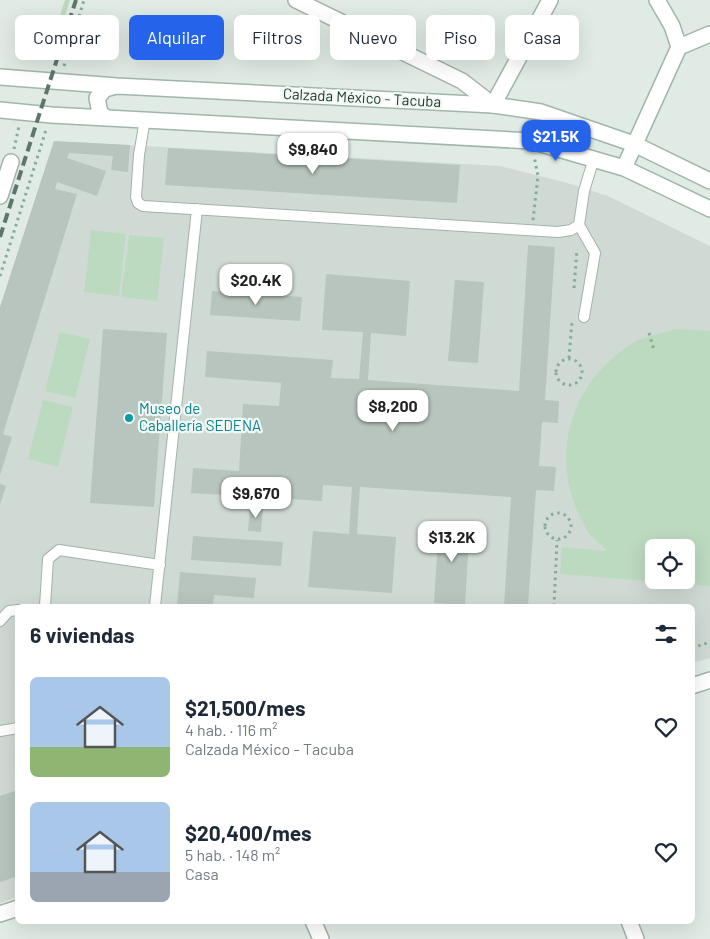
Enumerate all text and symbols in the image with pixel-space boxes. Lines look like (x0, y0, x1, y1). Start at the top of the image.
chip: Comprar (15, 15, 119, 60)
chip: Alquilar (129, 15, 224, 60)
chip: Filtros (234, 15, 320, 60)
chip: Nuevo (330, 15, 416, 60)
chip: Piso (426, 15, 495, 60)
chip: Casa (505, 15, 579, 60)
street label: Calzada México - Tacuba (283, 84, 442, 110)
pin: $21.5K (515, 120, 597, 162)
text: $21.5K (533, 126, 579, 145)
pin: $9,840 (272, 132, 354, 175)
text: $9,840 (288, 139, 338, 158)
pin: $20.4K (215, 264, 297, 306)
text: $20.4K (230, 270, 282, 289)
pin: $8,200 (352, 390, 434, 432)
text: $8,200 (368, 396, 418, 415)
place label: Museo de Caballería SEDENA (139, 399, 261, 434)
marker: Museo de Caballería SEDENA (123, 412, 135, 424)
pin: $9,670 (215, 476, 297, 519)
text: $9,670 (232, 483, 280, 502)
pin: $13.2K (411, 520, 493, 563)
text: $13.2K (429, 527, 475, 546)
map controls (645, 539, 695, 589)
button: locate (645, 539, 695, 589)
icon: filters (652, 620, 680, 648)
text: 6 viviendas (30, 622, 134, 647)
text: $21,500/mes (185, 695, 306, 720)
icon: home (70, 697, 130, 757)
icon: heart (652, 713, 680, 741)
text: 4 hab. · 116 m² (185, 720, 278, 739)
text: Calzada México - Tacuba (185, 739, 354, 758)
text: $20,400/mes (185, 820, 312, 845)
icon: home (70, 822, 130, 882)
icon: heart (652, 838, 680, 866)
text: 5 hab. · 148 m² (185, 845, 280, 864)
text: Casa (185, 864, 219, 883)

